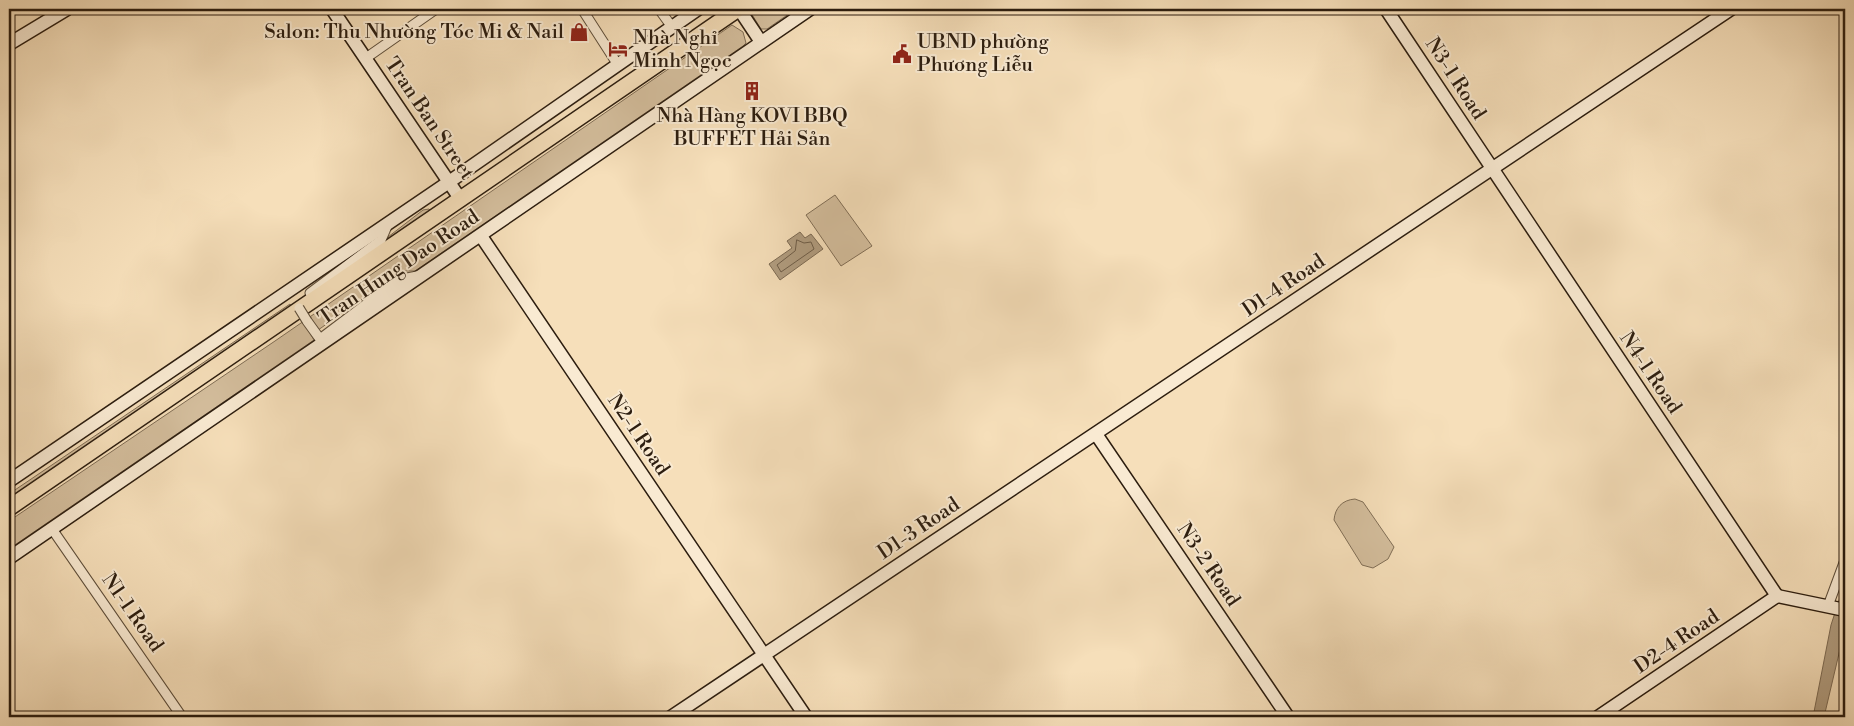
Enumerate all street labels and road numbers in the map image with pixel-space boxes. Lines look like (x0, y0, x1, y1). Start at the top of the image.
street label: N3-1 Road (1419, 33, 1491, 125)
street label: Tran Ban Street (379, 53, 479, 185)
street label: Tran Hung Dao Road (314, 204, 485, 331)
street label: D1-4 Road (1238, 249, 1331, 323)
street label: N4-1 Road (1613, 327, 1687, 419)
street label: N2-1 Road (602, 389, 675, 481)
street label: D1-3 Road (873, 492, 965, 566)
street label: N3-2 Road (1171, 518, 1245, 612)
street label: N1-1 Road (96, 569, 169, 658)
street label: D2-4 Road (1630, 604, 1725, 680)

